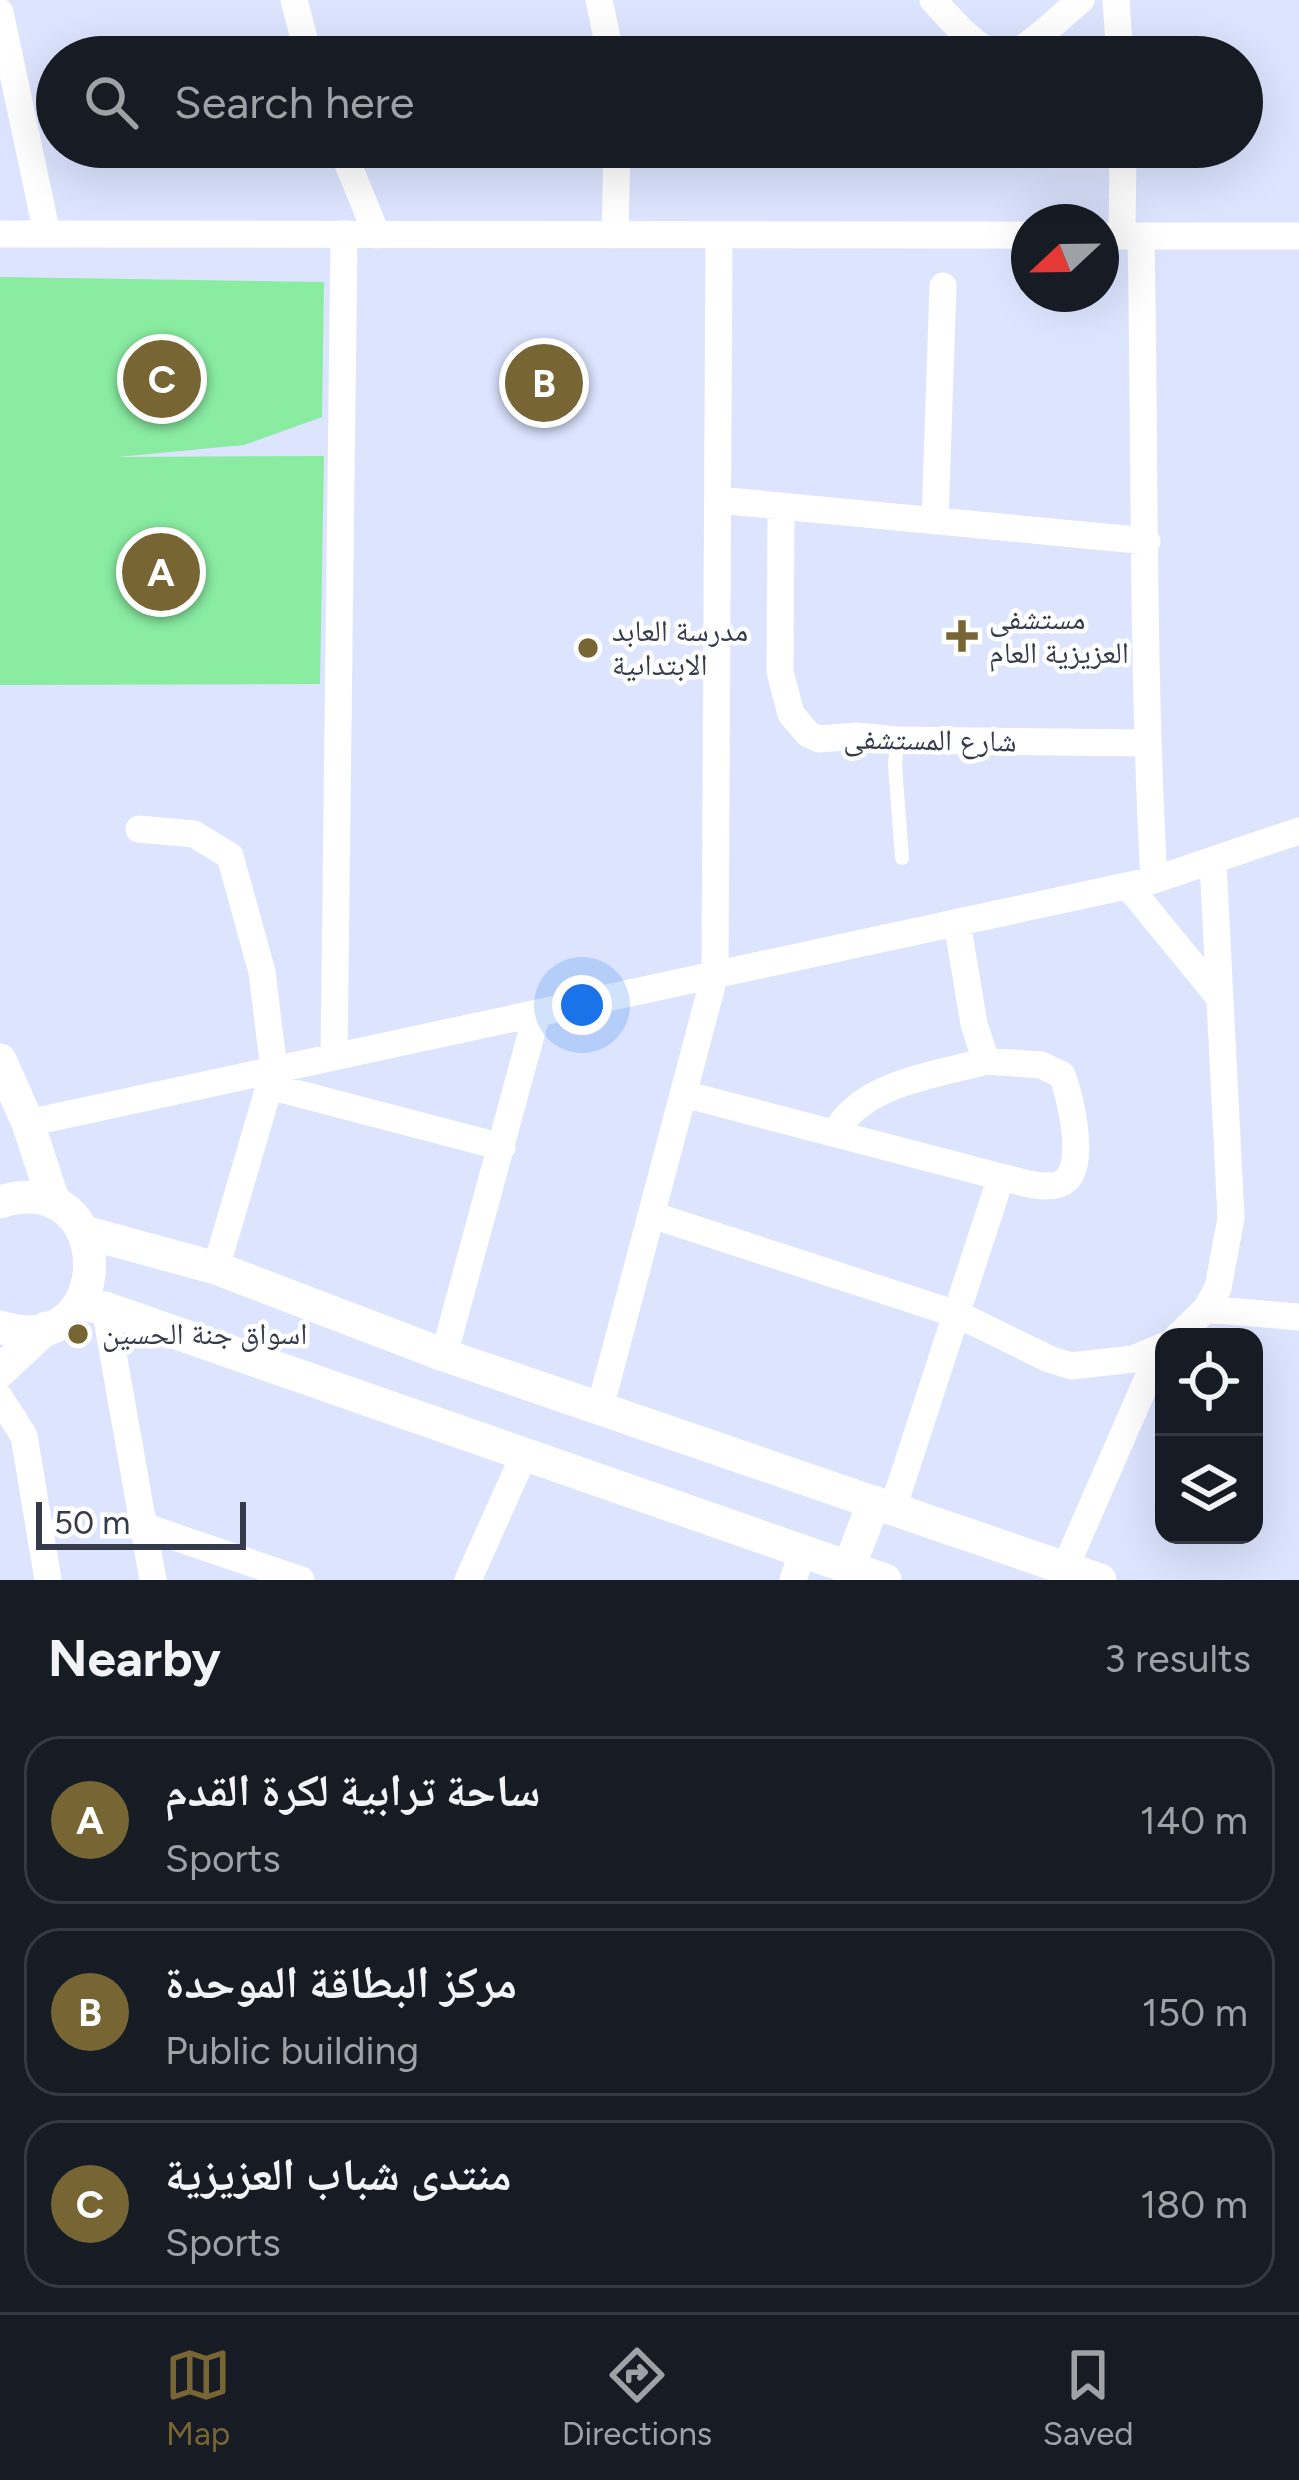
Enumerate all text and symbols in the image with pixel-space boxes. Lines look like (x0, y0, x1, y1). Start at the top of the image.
search box (36, 36, 1263, 168)
icon: search (78, 69, 144, 135)
text: Search here (174, 75, 414, 129)
north arrow (1011, 204, 1119, 312)
pin: C (123, 334, 201, 424)
pin: B (505, 338, 583, 428)
pin: A (122, 527, 200, 617)
place label: مستشفى العزيزية العام (989, 600, 1129, 672)
place label: مدرسة العابد الابتداىية (612, 612, 748, 683)
marker: مستشفى العزيزية العام (946, 620, 978, 652)
marker: مدرسة العابد الابتداىية (575, 635, 601, 661)
street label: شارع المستشفى (843, 719, 1017, 761)
your location (552, 975, 612, 1035)
place label: اسواق جنة الحسين (102, 1315, 307, 1352)
marker: اسواق جنة الحسين (65, 1321, 91, 1347)
map controls (1155, 1328, 1263, 1544)
button: locate (1155, 1328, 1263, 1436)
button: layers (1155, 1436, 1263, 1544)
scale bar (36, 1496, 246, 1549)
text: 50 m (54, 1503, 130, 1542)
text: Nearby (48, 1628, 221, 1689)
text: 3 results (1104, 1635, 1251, 1682)
text: ساحة ترابية لكرة القدم (165, 1763, 540, 1817)
text: A (76, 1797, 104, 1844)
text: 140 m (1140, 1797, 1248, 1844)
text: Sports (165, 1835, 281, 1882)
text: مركز البطاقة الموحدة (165, 1955, 517, 2009)
text: B (78, 1989, 102, 2036)
text: 150 m (1142, 1989, 1248, 2036)
text: Public building (165, 2027, 419, 2074)
text: منتدى شباب العزيزية (165, 2147, 511, 2201)
text: C (76, 2181, 104, 2228)
text: 180 m (1140, 2181, 1248, 2228)
text: Sports (165, 2219, 281, 2266)
tab: Map (165, 2342, 231, 2453)
tab: Directions (562, 2342, 712, 2453)
tab: Saved (1043, 2342, 1134, 2453)

